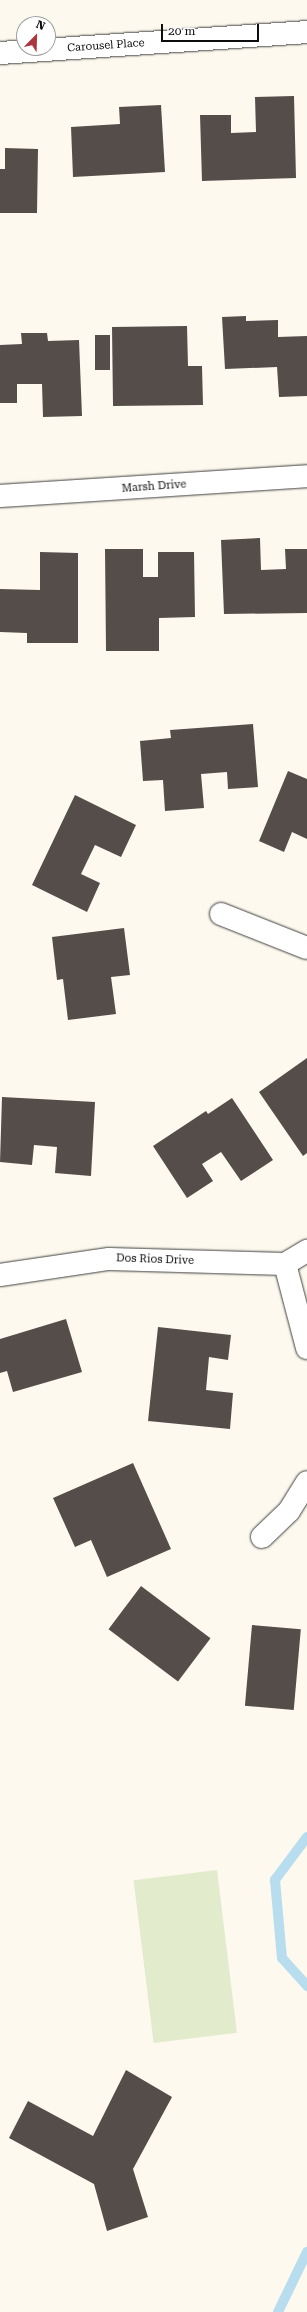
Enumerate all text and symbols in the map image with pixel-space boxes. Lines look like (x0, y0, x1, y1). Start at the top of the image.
north arrow (16, 16, 56, 56)
scale bar (163, 16, 261, 42)
text: N (34, 18, 47, 33)
text: 20 m (168, 24, 195, 38)
street label: Carousel Place (67, 37, 145, 55)
street label: Marsh Drive (121, 478, 187, 496)
street label: Dos Rios Drive (116, 1252, 194, 1268)

